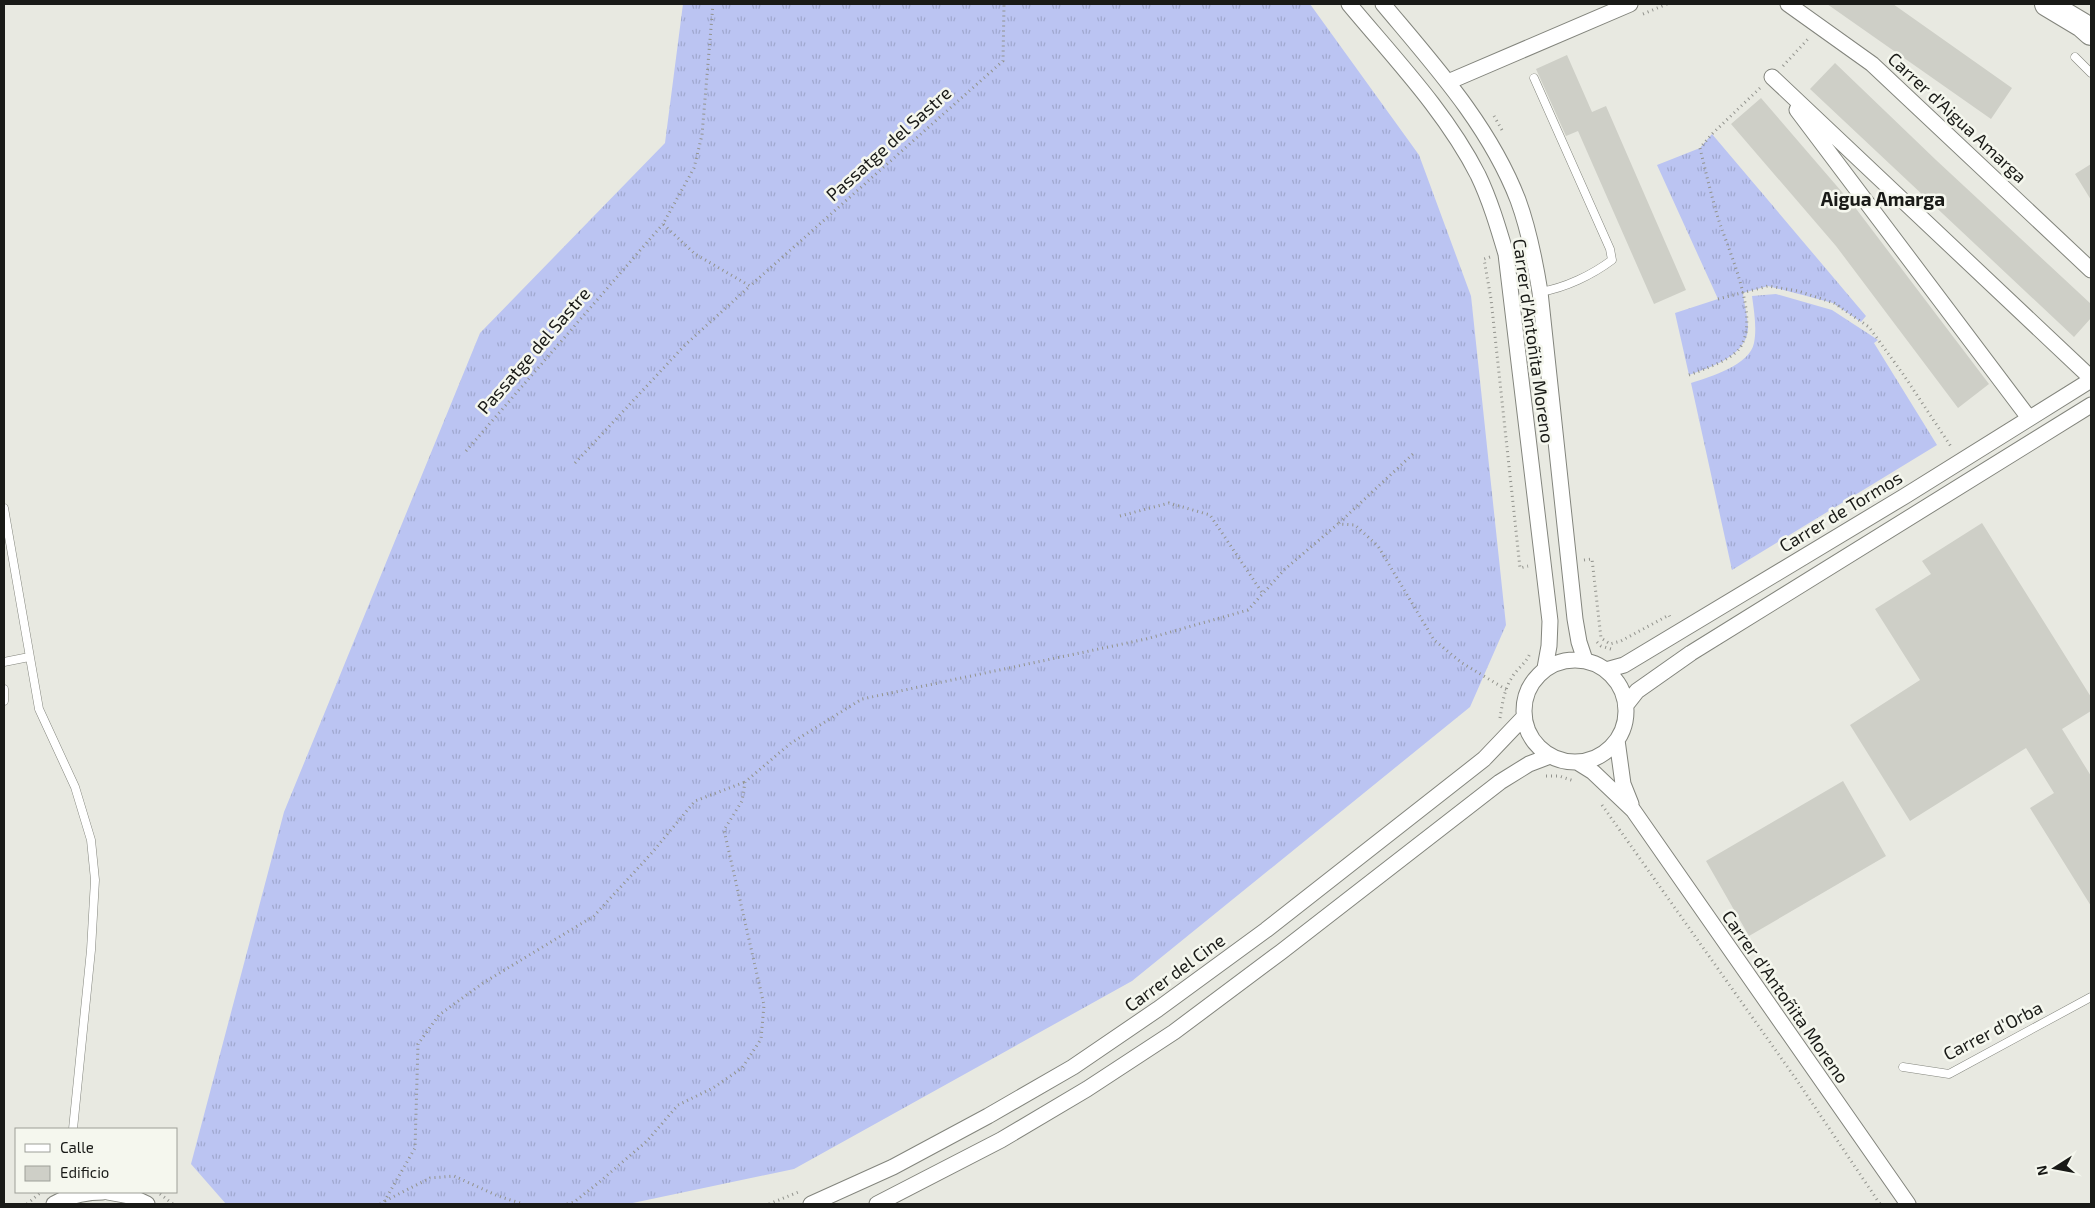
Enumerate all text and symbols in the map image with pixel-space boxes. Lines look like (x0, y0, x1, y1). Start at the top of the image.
street label: Carrer d'Aigua Amarga (1884, 47, 2032, 187)
street label: Passatge del Sastre (821, 81, 955, 205)
district label: Aigua Amarga (1821, 187, 1945, 210)
street label: Carrer d'Antoñita Moreno (1509, 237, 1559, 444)
street label: Passatge del Sastre (472, 283, 594, 418)
street label: Carrer de Tormos (1775, 466, 1906, 556)
street label: Carrer d'Antoñita Moreno (1718, 906, 1854, 1087)
street label: Carrer del Cine (1120, 928, 1229, 1016)
street label: Carrer d'Orba (1939, 996, 2046, 1065)
legend (15, 1128, 178, 1193)
text: Calle (60, 1138, 94, 1156)
north arrow (2030, 1143, 2080, 1193)
text: Edificio (60, 1163, 109, 1181)
text: N (2032, 1164, 2051, 1177)

